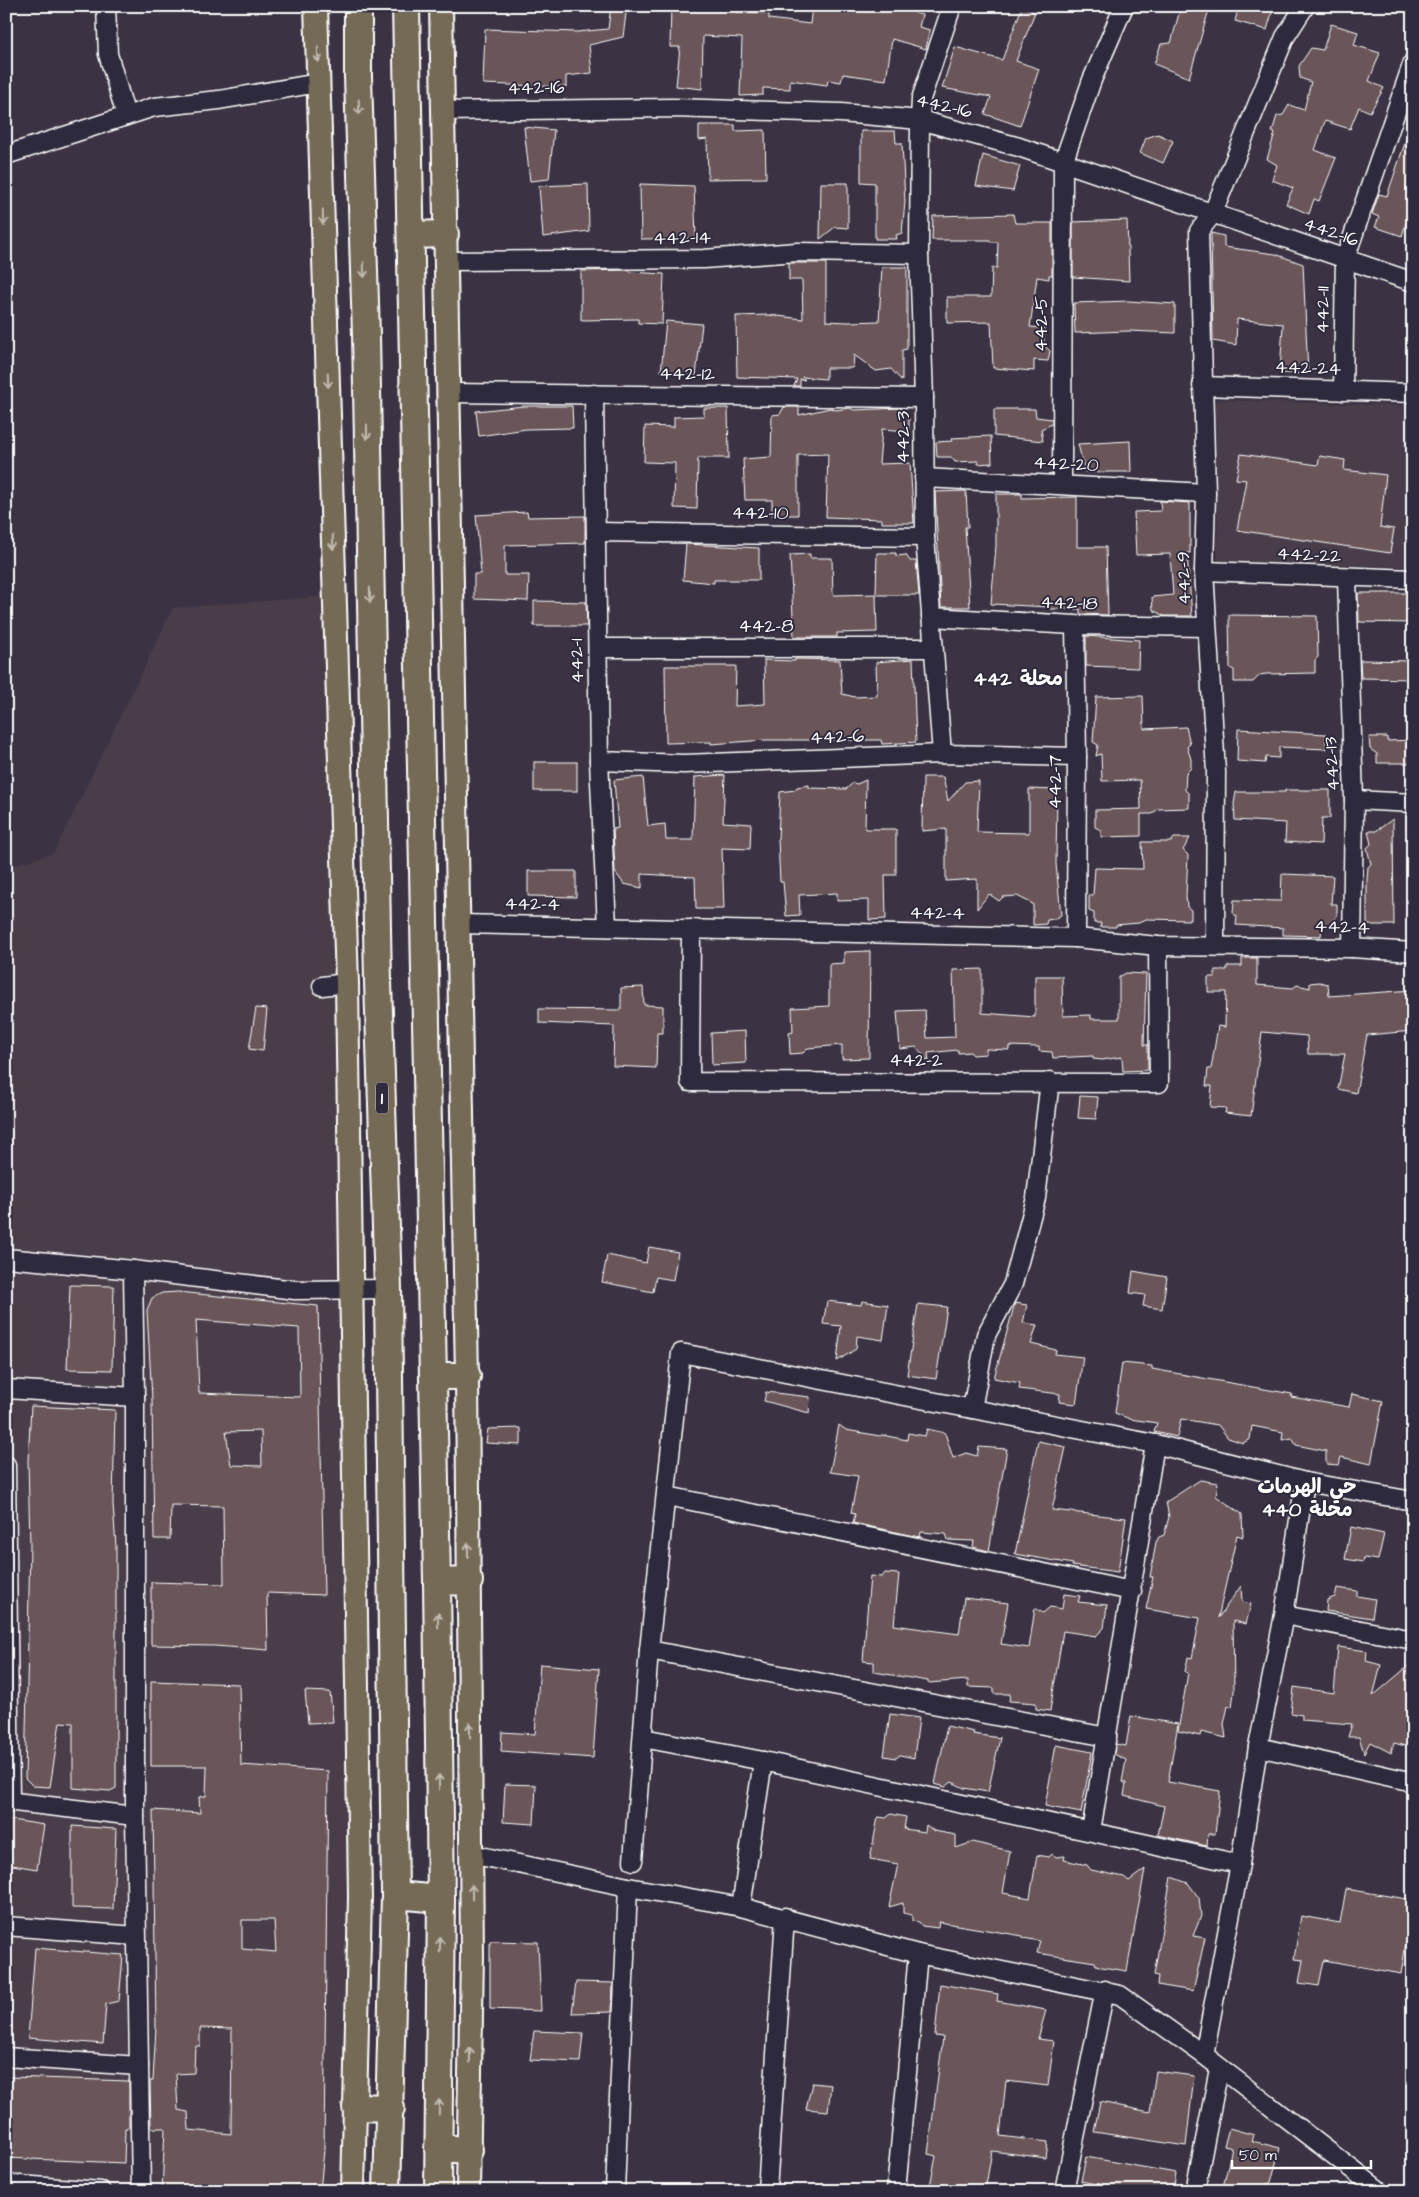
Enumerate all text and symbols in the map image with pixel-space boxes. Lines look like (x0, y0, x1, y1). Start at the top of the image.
one-way arrow (313, 47, 322, 63)
street label: 442-16 (507, 74, 565, 102)
street label: 442-16 (913, 86, 975, 126)
one-way arrow (354, 99, 364, 115)
one-way arrow (318, 209, 327, 225)
street label: 442-16 (1300, 210, 1362, 254)
street label: 442-14 (653, 224, 711, 252)
one-way arrow (359, 262, 368, 278)
street label: 442-11 (1309, 285, 1337, 334)
street label: 442-5 (1028, 295, 1055, 352)
street label: 442-24 (1274, 353, 1342, 383)
street label: 442-12 (659, 360, 715, 388)
one-way arrow (323, 372, 332, 388)
street label: 442-3 (890, 411, 917, 463)
one-way arrow (363, 424, 372, 440)
street label: 442-20 (1033, 449, 1099, 479)
street label: 442-10 (731, 499, 789, 527)
one-way arrow (328, 534, 337, 550)
street label: 442-22 (1276, 540, 1342, 570)
street label: 442-9 (1170, 551, 1198, 605)
one-way arrow (366, 587, 375, 603)
street label: 442-18 (1040, 589, 1098, 617)
street label: 442-8 (739, 613, 793, 640)
street label: 442-1 (563, 638, 591, 684)
district label: محلة 442 (973, 665, 1063, 693)
street label: 442-6 (809, 723, 865, 751)
street label: 442-13 (1317, 736, 1347, 792)
street label: 442-7 (1042, 755, 1069, 809)
street label: 442-4 (504, 890, 560, 918)
street label: 442-4 (909, 899, 965, 927)
street label: 442-4 (1314, 913, 1370, 941)
street label: 442-2 (889, 1047, 943, 1074)
road number: 1 (376, 1082, 388, 1114)
district label: حي الهرمات محلة 440 (1258, 1473, 1356, 1524)
one-way arrow (464, 1542, 473, 1558)
one-way arrow (433, 1612, 443, 1628)
one-way arrow (465, 1722, 475, 1738)
one-way arrow (435, 1774, 444, 1790)
one-way arrow (467, 1884, 476, 1900)
one-way arrow (435, 1937, 445, 1953)
one-way arrow (465, 2047, 475, 2063)
one-way arrow (434, 2099, 443, 2115)
scale bar (1232, 2137, 1370, 2169)
text: 50 m (1239, 2145, 1277, 2166)

